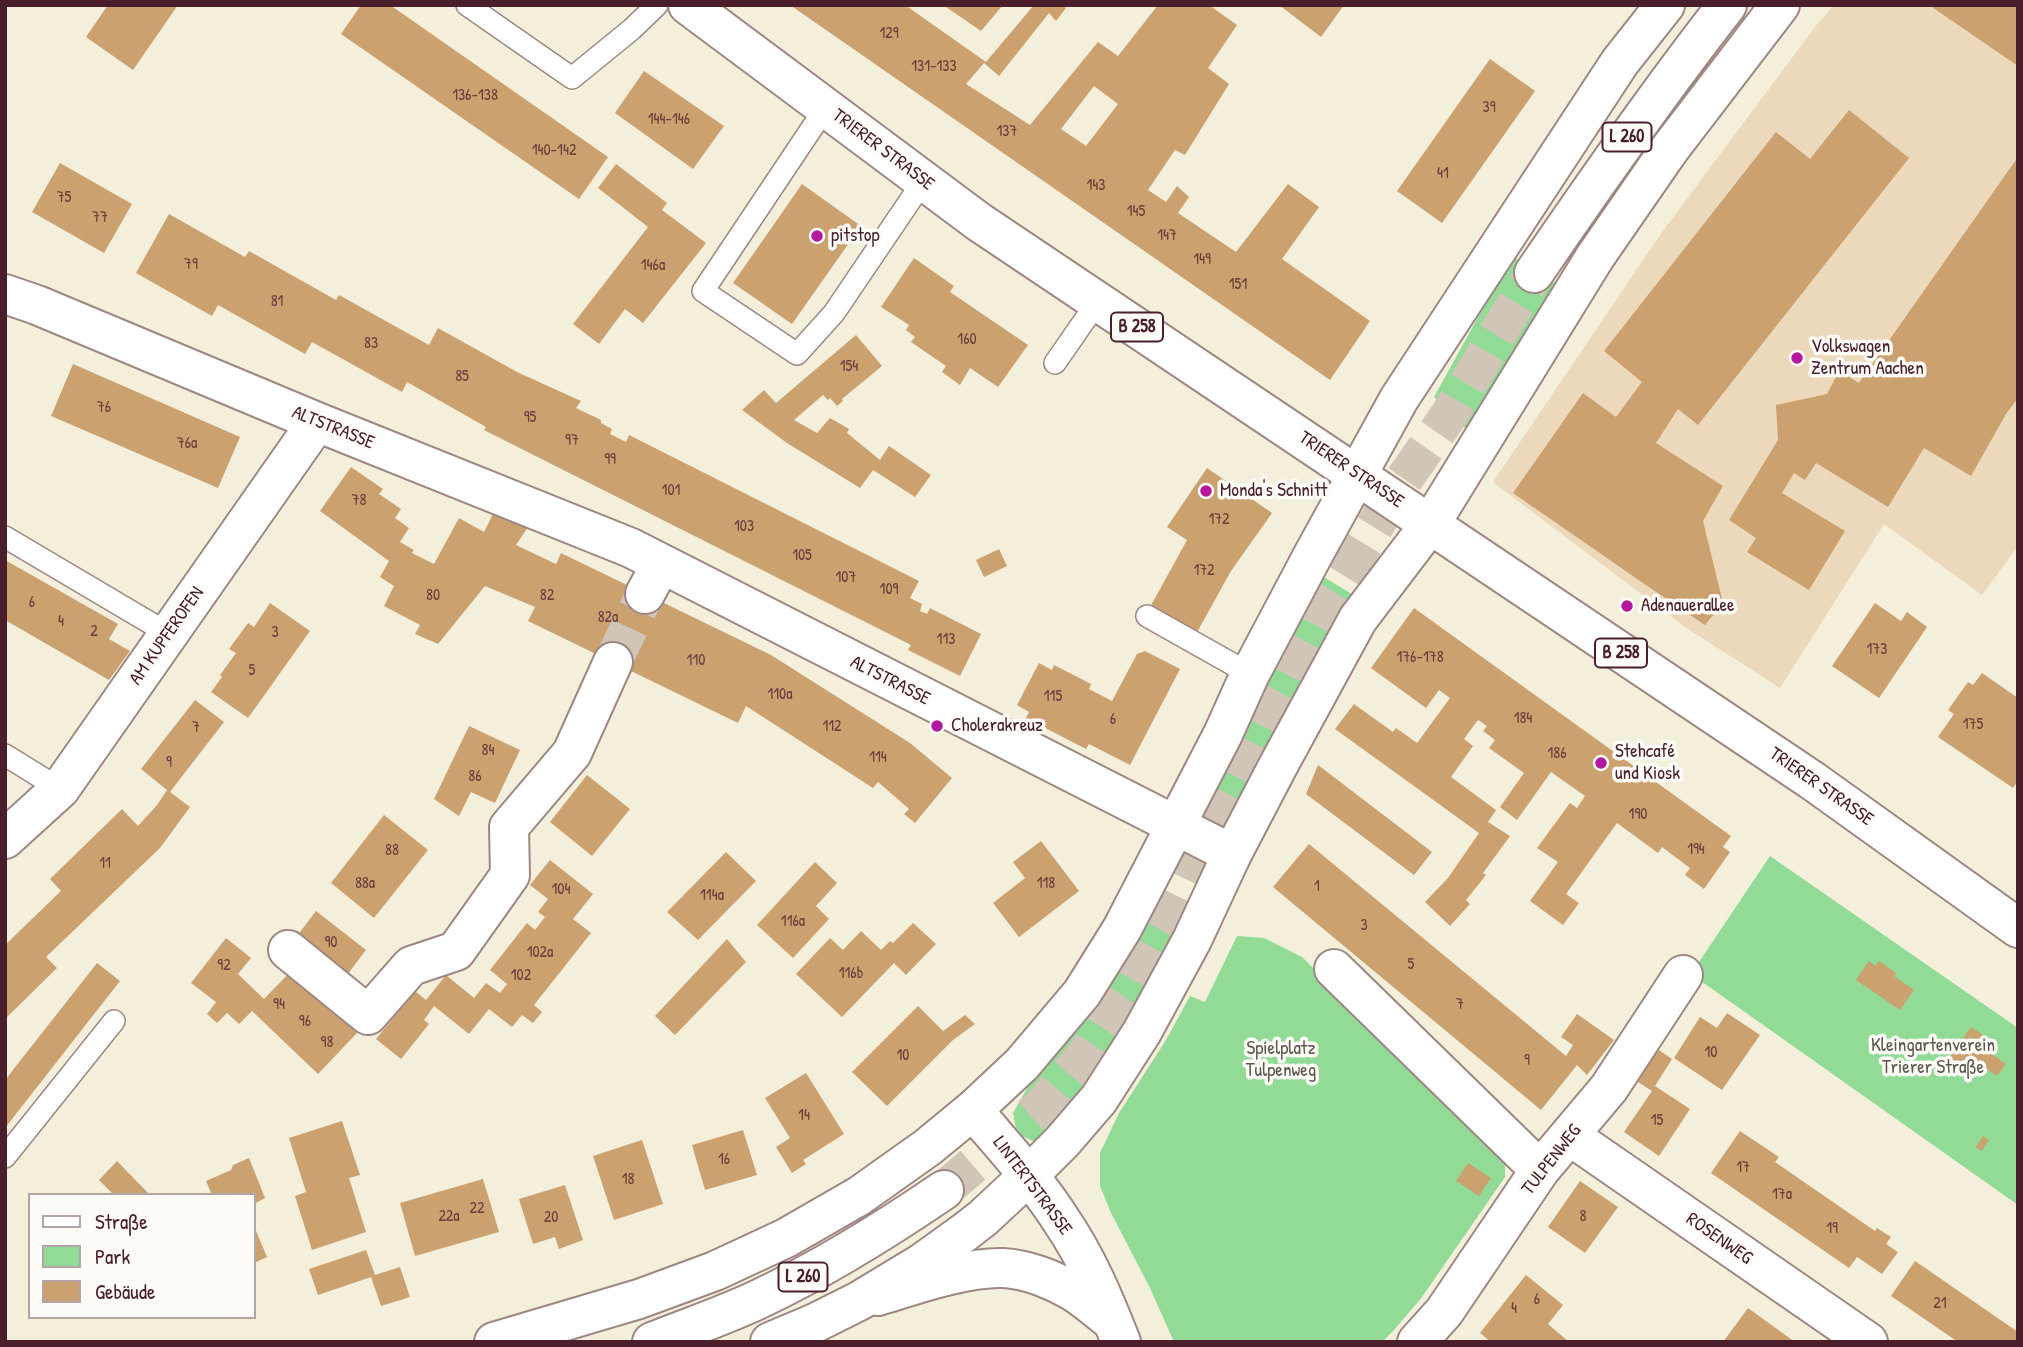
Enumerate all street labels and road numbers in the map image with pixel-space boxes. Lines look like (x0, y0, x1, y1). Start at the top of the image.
street label: TRIERER STRASSE (828, 104, 938, 196)
road number: L 260 (1602, 122, 1652, 152)
road number: B 258 (1111, 312, 1163, 342)
street label: ALTSTRASSE (289, 401, 377, 455)
street label: TRIERER STRASSE (1294, 427, 1408, 513)
street label: AM KUPFEROFEN (125, 582, 209, 690)
road number: B 258 (1595, 638, 1647, 668)
street label: ALTSTRASSE (846, 651, 934, 711)
street label: TRIERER STRASSE (1765, 743, 1877, 831)
street label: TULPENWEG (1517, 1120, 1587, 1200)
street label: LINTERTSTRASSE (987, 1132, 1077, 1240)
street label: ROSENWEG (1681, 1208, 1757, 1270)
road number: L 260 (778, 1262, 828, 1292)

